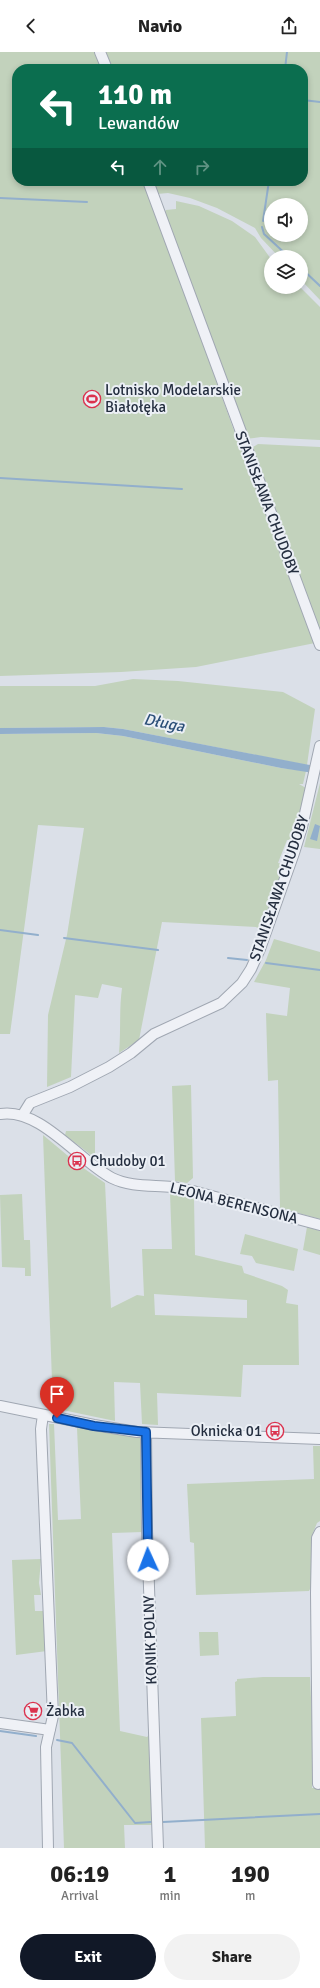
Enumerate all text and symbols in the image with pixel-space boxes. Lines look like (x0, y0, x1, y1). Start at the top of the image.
icon: back (20, 15, 42, 37)
text: Navio (138, 15, 182, 37)
icon: share (278, 15, 300, 37)
text: 110 m (98, 78, 172, 112)
icon: left (32, 80, 84, 132)
text: Lewandów (98, 112, 179, 134)
icon: left (107, 156, 129, 178)
icon: ahead (149, 156, 171, 178)
icon: right (191, 156, 213, 178)
map controls (264, 198, 308, 294)
button: sound (264, 198, 308, 242)
button: layers (264, 250, 308, 294)
place label: Lotnisko Modelarskie Białołęka (105, 381, 241, 416)
sports icon: Lotnisko Modelarskie Białołęka (82, 389, 102, 409)
street label: STANISŁAWA CHUDOBY (231, 428, 303, 578)
water label: Długa (142, 709, 187, 737)
street label: STANISŁAWA CHUDOBY (246, 812, 313, 963)
bus stop icon: Chudoby 01 (67, 1151, 87, 1171)
place label: Chudoby 01 (90, 1152, 166, 1170)
street label: LEONA BERENSONA (168, 1178, 300, 1228)
pin (40, 1377, 74, 1418)
icon: arrive (46, 1383, 68, 1405)
bus stop icon: Oknicka 01 (265, 1421, 285, 1441)
place label: Oknicka 01 (191, 1422, 262, 1440)
position arrow (127, 1539, 169, 1581)
street label: KONIK POLNY (139, 1595, 161, 1685)
supermarket icon: Żabka (23, 1701, 43, 1721)
place label: Żabka (46, 1702, 85, 1720)
text: 06:19 (50, 1859, 109, 1889)
text: 1 (164, 1859, 176, 1889)
text: 190 (231, 1859, 270, 1889)
text: Arrival (61, 1888, 98, 1904)
text: min (160, 1888, 181, 1904)
text: m (245, 1888, 255, 1904)
button: Exit (20, 1934, 156, 1980)
button: Share (164, 1934, 300, 1980)

